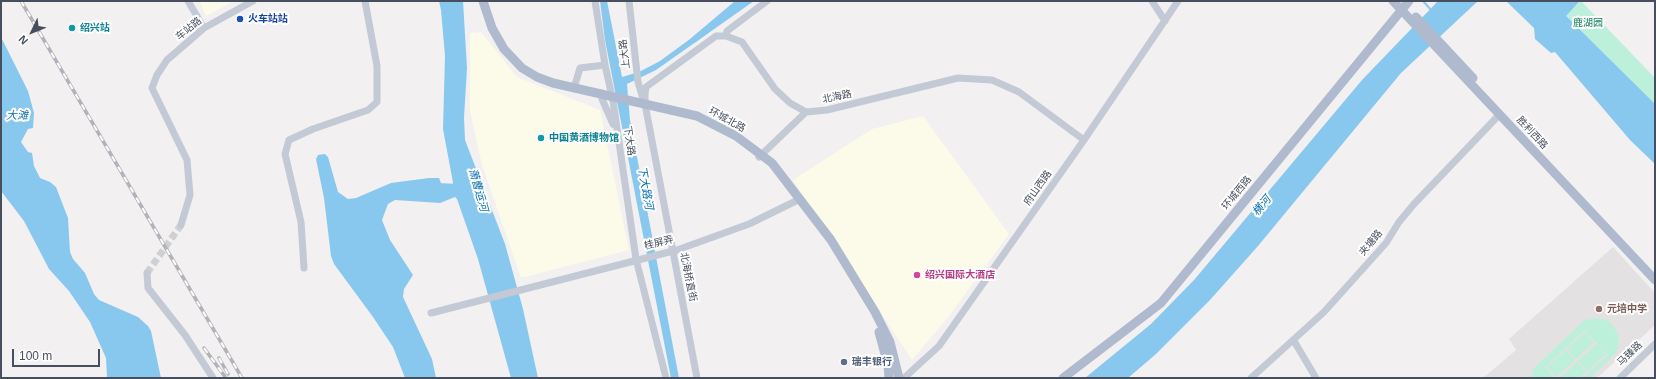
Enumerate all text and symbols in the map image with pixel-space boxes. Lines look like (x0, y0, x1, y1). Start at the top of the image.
north arrow (12, 12, 52, 52)
place label: 火车站站 (248, 13, 288, 25)
marker: 火车站站 (235, 14, 245, 24)
street label: 车站路 (174, 15, 204, 43)
park label: 鹿湖园 (1573, 17, 1603, 29)
place label: 绍兴站 (80, 22, 110, 34)
marker: 绍兴站 (67, 23, 77, 33)
text: N (16, 33, 30, 47)
street label: 上大路 (617, 38, 633, 70)
street label: 北海路 (821, 88, 853, 106)
street label: 环城北路 (707, 105, 747, 135)
water label: 大滩 (6, 109, 28, 123)
street label: 胜利西路 (1514, 114, 1550, 152)
street label: 下大路 (621, 125, 637, 157)
place label: 中国黄酒博物馆 (549, 132, 619, 144)
marker: 中国黄酒博物馆 (536, 133, 546, 143)
water label: 下大路河 (635, 165, 655, 211)
water label: 萧曹运河 (466, 167, 490, 213)
street label: 府山西路 (1022, 168, 1054, 208)
street label: 环城西路 (1220, 174, 1254, 212)
water label: 横河 (1250, 193, 1274, 219)
street label: 夹塘路 (1357, 228, 1385, 258)
street label: 桂屏弄 (643, 234, 675, 252)
street label: 北海桥直街 (677, 251, 699, 303)
place label: 绍兴国际大酒店 (925, 269, 995, 281)
marker: 绍兴国际大酒店 (912, 270, 922, 280)
place label: 元培中学 (1607, 303, 1647, 315)
marker: 元培中学 (1594, 304, 1604, 314)
street label: 马臻路 (1615, 339, 1645, 369)
scale bar (14, 341, 102, 367)
text: 100 m (19, 349, 52, 363)
place label: 瑞丰银行 (852, 356, 892, 368)
marker: 瑞丰银行 (839, 357, 849, 367)

